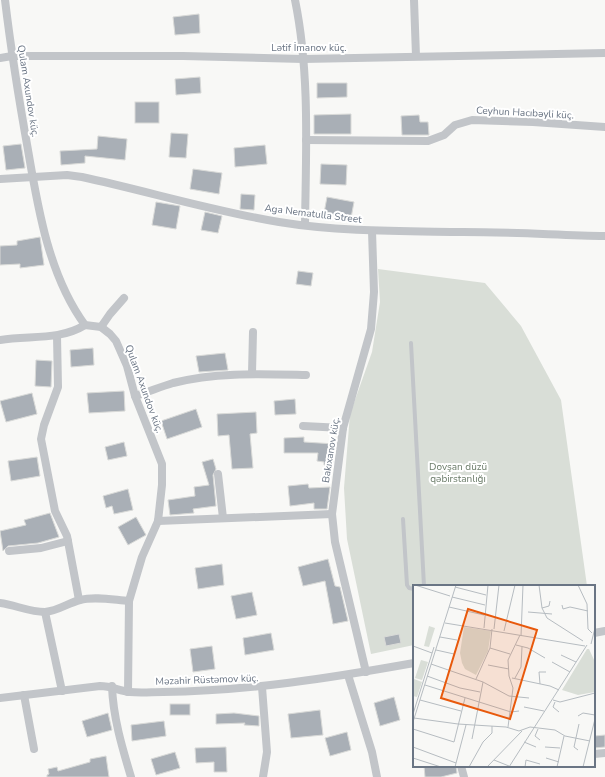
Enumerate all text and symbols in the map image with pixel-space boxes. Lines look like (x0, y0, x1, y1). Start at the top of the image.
street label: Lətif İmanov küç. (271, 41, 347, 55)
street label: Qulam Axundov küç. (14, 44, 42, 138)
street label: Ceyhun Hacıbəyli küç. (476, 103, 574, 123)
street label: Aga Nematulla Street (264, 201, 363, 227)
street label: Qulam Axundov küç. (122, 343, 166, 435)
street label: Bakıxanov küç. (319, 416, 343, 484)
park label: Dovşan düzü qəbirstanlığı (429, 460, 487, 486)
inset map (413, 585, 595, 767)
street label: Məzahir Rüstəmov küç. (155, 671, 259, 689)

